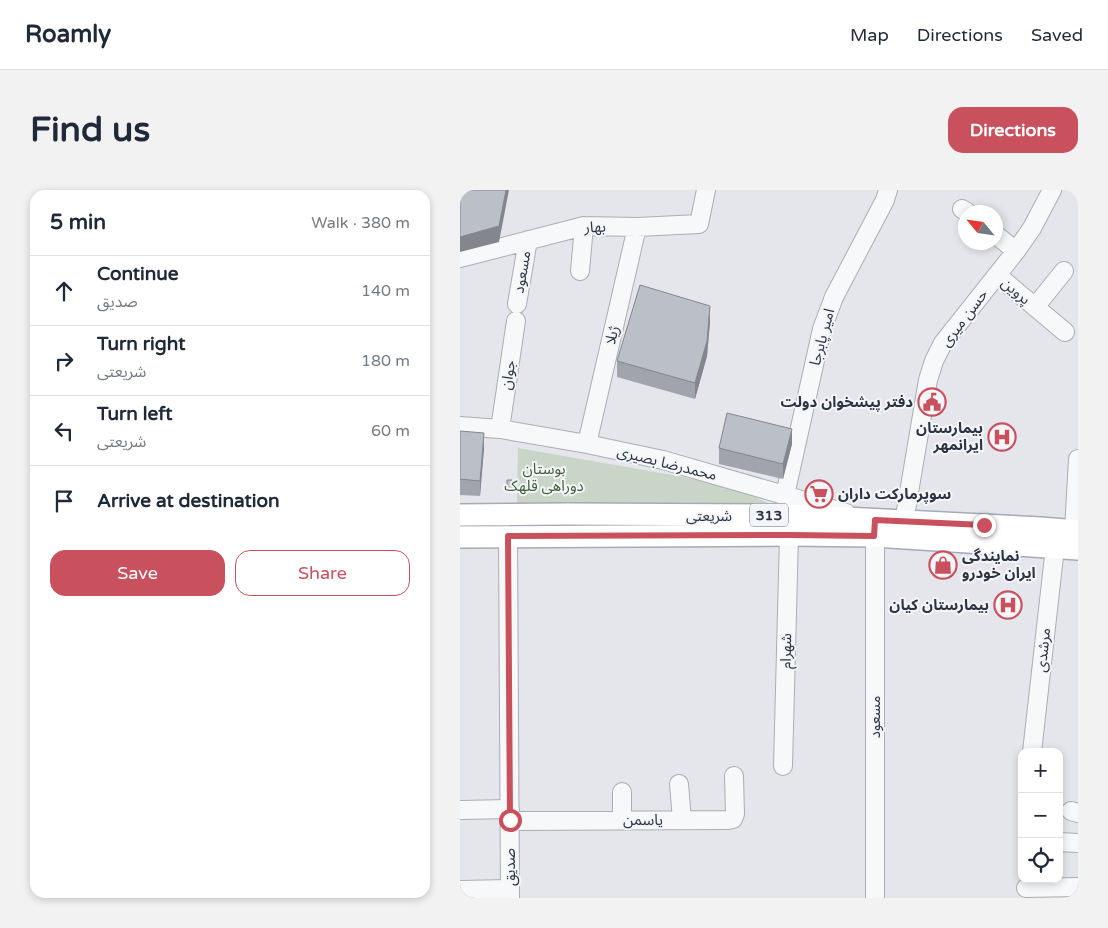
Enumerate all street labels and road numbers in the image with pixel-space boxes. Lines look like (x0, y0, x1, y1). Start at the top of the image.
street label: بهار (583, 218, 606, 236)
street label: مسعود (509, 249, 535, 295)
street label: پروین (997, 274, 1034, 309)
street label: حسن میری (937, 286, 992, 350)
street label: امیر پابرجا (806, 307, 839, 368)
street label: ژیلا (601, 324, 623, 346)
street label: جوان (497, 359, 519, 391)
street label: محمدرضا بصیری (615, 442, 719, 484)
road number: 313 (750, 504, 788, 526)
street label: شریعتی (686, 507, 732, 525)
street label: مرشدی (1032, 627, 1054, 673)
street label: شهرام (777, 633, 797, 669)
street label: مسعود (866, 696, 884, 738)
street label: یاسمن (623, 811, 663, 829)
street label: صدیق (501, 848, 520, 886)

